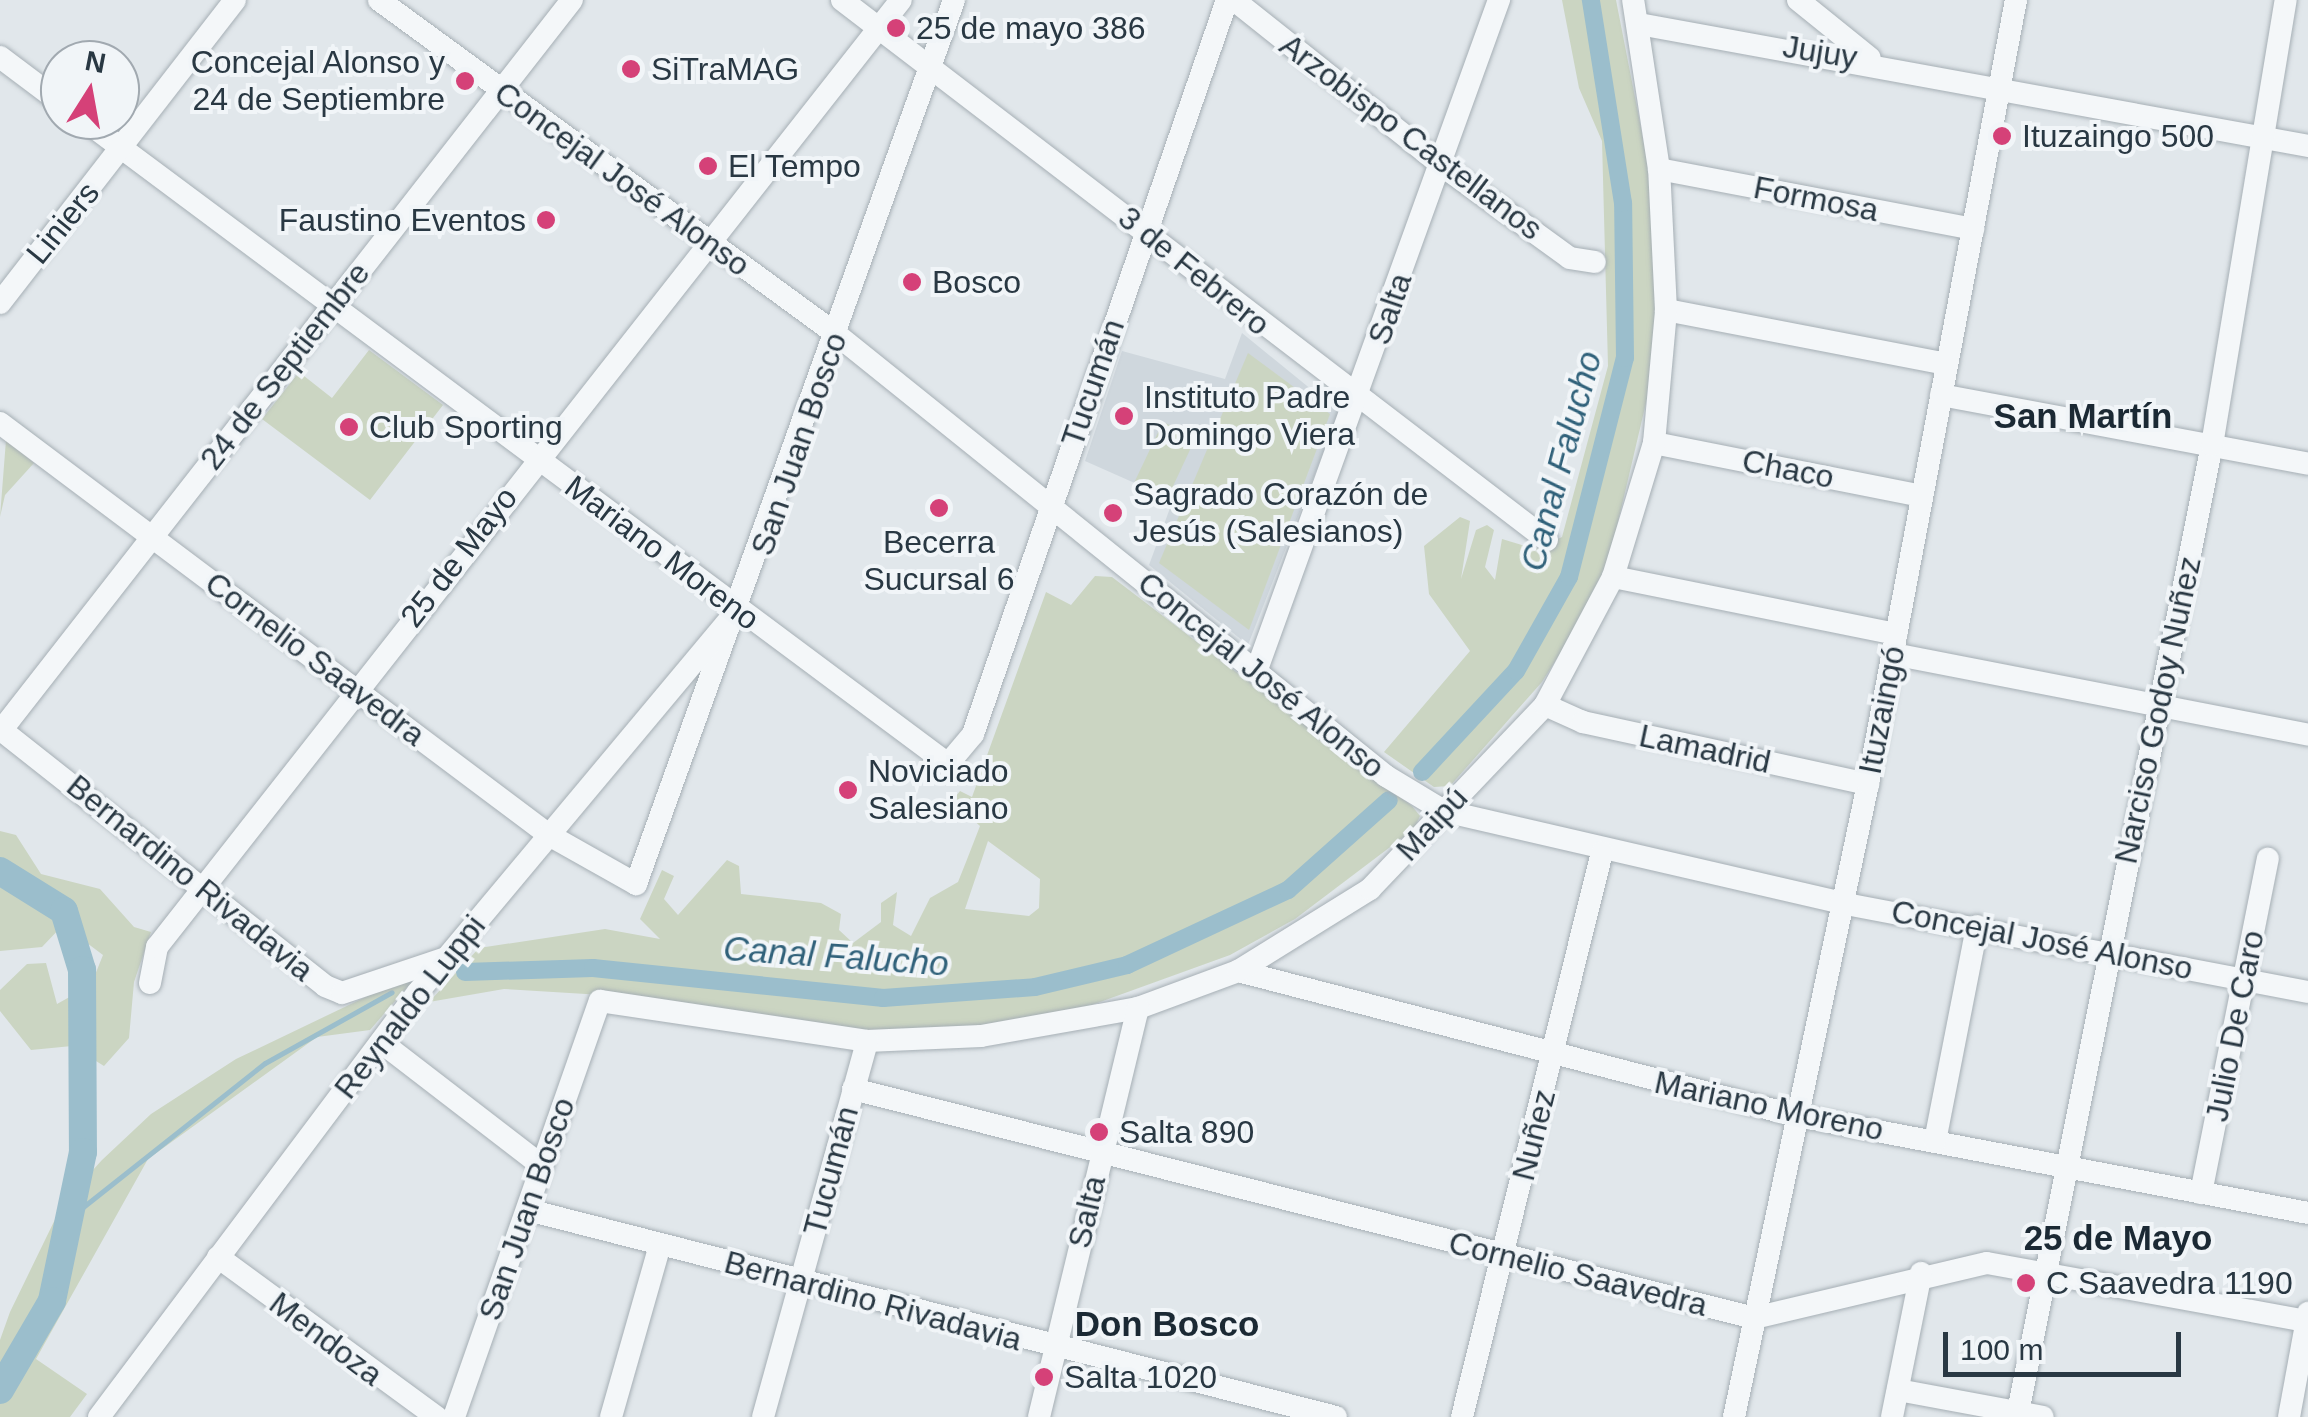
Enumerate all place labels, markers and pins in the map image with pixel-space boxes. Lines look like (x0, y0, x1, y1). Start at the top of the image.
place label: 25 de mayo 386 (916, 9, 1146, 47)
marker: 25 de mayo 386 (885, 17, 907, 39)
place label: Concejal Alonso y 24 de Septiembre (189, 44, 445, 119)
place label: SiTraMAG (651, 50, 799, 88)
marker: SiTraMAG (620, 58, 642, 80)
marker: Concejal Alonso y 24 de Septiembre (454, 70, 476, 92)
place label: Ituzaingo 500 (2022, 117, 2214, 155)
marker: Ituzaingo 500 (1991, 125, 2013, 147)
place label: El Tempo (728, 147, 861, 185)
marker: El Tempo (697, 155, 719, 177)
place label: Faustino Eventos (279, 201, 526, 239)
marker: Faustino Eventos (535, 209, 557, 231)
place label: Bosco (932, 263, 1021, 301)
marker: Bosco (901, 271, 923, 293)
place label: Instituto Padre Domingo Viera (1144, 379, 1355, 454)
marker: Instituto Padre Domingo Viera (1113, 405, 1135, 427)
place label: Club Sporting (369, 408, 563, 446)
marker: Club Sporting (338, 416, 360, 438)
place label: Sagrado Corazón de Jesús (Salesianos) (1133, 476, 1428, 551)
marker: Becerra Sucursal 6 (928, 497, 950, 519)
marker: Sagrado Corazón de Jesús (Salesianos) (1102, 502, 1124, 524)
place label: Becerra Sucursal 6 (863, 524, 1015, 599)
place label: Noviciado Salesiano (868, 753, 1009, 828)
marker: Noviciado Salesiano (837, 779, 859, 801)
place label: Salta 890 (1119, 1113, 1254, 1151)
marker: Salta 890 (1088, 1121, 1110, 1143)
place label: C Saavedra 1190 (2046, 1264, 2293, 1302)
marker: C Saavedra 1190 (2015, 1272, 2037, 1294)
place label: Salta 1020 (1064, 1358, 1217, 1396)
marker: Salta 1020 (1033, 1366, 1055, 1388)

